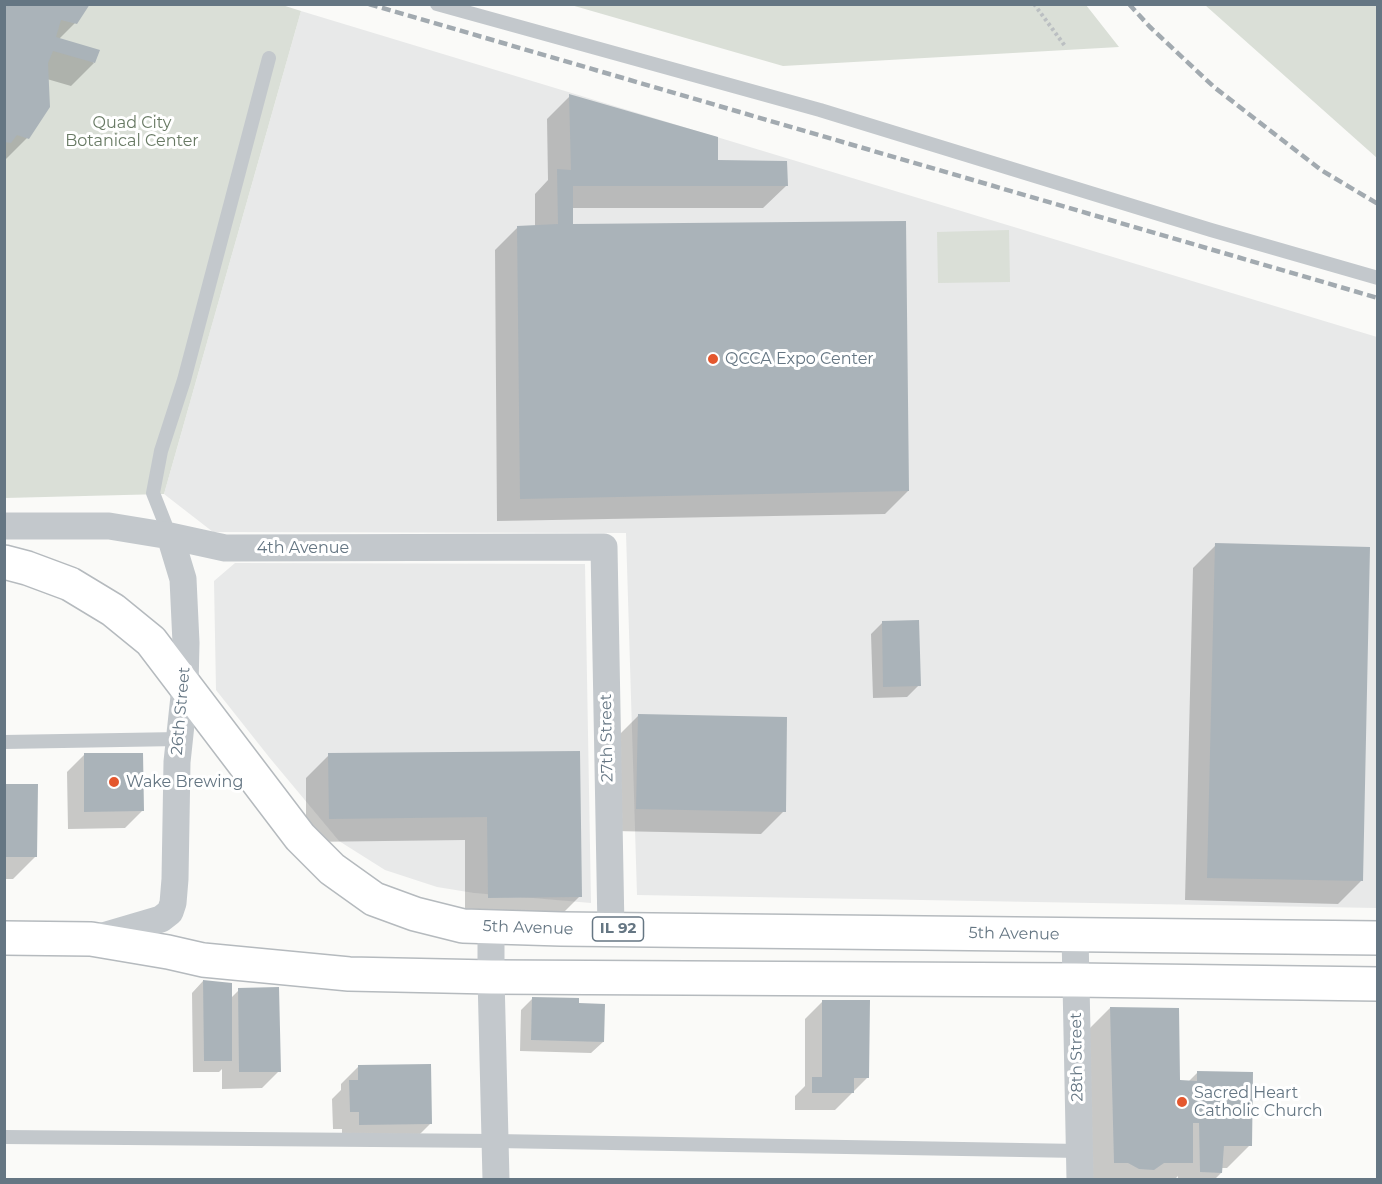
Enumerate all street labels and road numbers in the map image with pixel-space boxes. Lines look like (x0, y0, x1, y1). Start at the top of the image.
street label: 4th Avenue (257, 538, 349, 558)
street label: 26th Street (168, 666, 194, 756)
street label: 27th Street (597, 694, 617, 782)
street label: 5th Avenue (482, 917, 574, 939)
road number: IL 92 (592, 917, 644, 941)
street label: 5th Avenue (968, 924, 1060, 944)
street label: 28th Street (1067, 1012, 1087, 1102)

